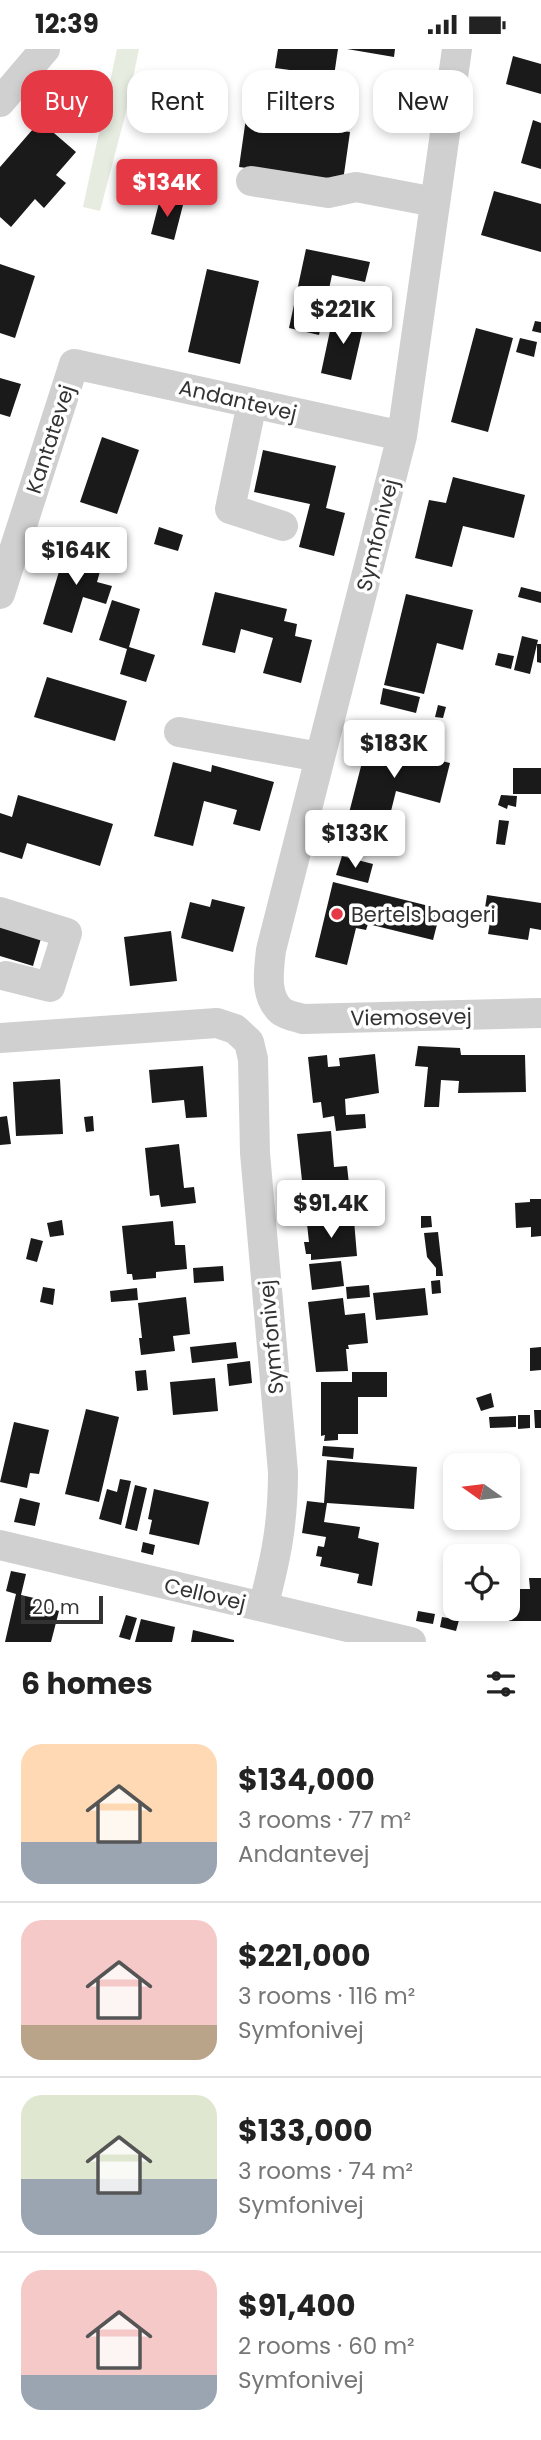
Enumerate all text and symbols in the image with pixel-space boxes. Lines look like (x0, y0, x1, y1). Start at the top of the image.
text: 12:39 (35, 6, 99, 42)
chip: Buy (21, 70, 113, 133)
chip: Rent (127, 70, 228, 133)
chip: Filters (242, 70, 359, 133)
chip: New (373, 70, 473, 133)
pin: $134K (118, 159, 216, 219)
text: $134K (132, 166, 202, 198)
pin: $221K (294, 287, 392, 346)
text: $221K (310, 293, 376, 325)
street label: Andantevej (176, 372, 300, 428)
street label: Kantatevej (19, 381, 81, 497)
street label: Symfonivej (349, 476, 405, 594)
pin: $164K (27, 527, 125, 587)
text: $164K (41, 534, 111, 566)
pin: $183K (345, 721, 443, 780)
text: $183K (360, 727, 428, 759)
pin: $133K (306, 811, 404, 870)
text: $133K (321, 817, 389, 849)
place label: Bertels bageri (351, 900, 496, 929)
marker: Bertels bageri (329, 906, 345, 922)
street label: Viemosevej (350, 1001, 472, 1033)
pin: $91.4K (274, 1181, 388, 1240)
text: $91.4K (293, 1187, 369, 1219)
street label: Symfonivej (252, 1279, 290, 1395)
north arrow (443, 1453, 520, 1529)
map controls (443, 1453, 520, 1621)
button: locate (443, 1544, 520, 1621)
street label: Cellovej (161, 1571, 249, 1617)
scale bar (21, 1593, 103, 1625)
text: 20 m (32, 1594, 80, 1621)
text: 6 homes (21, 1662, 153, 1705)
icon: filters (482, 1665, 520, 1703)
text: $134,000 (238, 1758, 375, 1801)
icon: home (77, 1772, 161, 1856)
text: 3 rooms · 77 m² (238, 1804, 411, 1836)
text: Andantevej (238, 1838, 370, 1870)
text: $221,000 (238, 1934, 371, 1977)
icon: home (77, 1948, 161, 2032)
text: 3 rooms · 116 m² (238, 1980, 415, 2012)
text: Symfonivej (238, 2014, 364, 2046)
text: $133,000 (238, 2109, 373, 2152)
icon: home (77, 2123, 161, 2207)
text: 3 rooms · 74 m² (238, 2155, 413, 2187)
text: Symfonivej (238, 2189, 364, 2221)
text: $91,400 (238, 2284, 356, 2327)
icon: home (77, 2298, 161, 2382)
text: 2 rooms · 60 m² (238, 2330, 415, 2362)
text: Symfonivej (238, 2364, 364, 2396)

